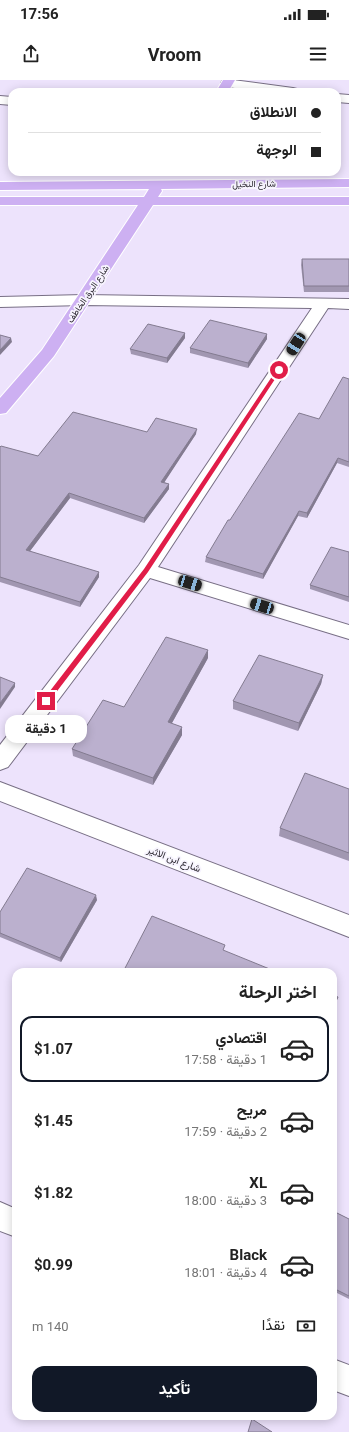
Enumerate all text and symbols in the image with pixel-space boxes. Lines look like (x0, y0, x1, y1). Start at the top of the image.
text: 17:56 (20, 5, 59, 23)
icon: share (20, 43, 42, 65)
icon: menu (307, 43, 329, 65)
text: Vroom (148, 44, 201, 65)
text: الانطلاق (250, 103, 297, 121)
text: الوجهة (256, 141, 297, 159)
street label: شارع النخيل (232, 179, 276, 190)
street label: شارع البرق الخاطف (65, 263, 112, 325)
car (284, 331, 308, 357)
route start (270, 361, 288, 379)
car (177, 574, 203, 592)
car (249, 597, 275, 615)
route end (37, 692, 55, 710)
callout: 1 دقيقة (5, 715, 87, 743)
text: 1 دقيقة (25, 721, 67, 736)
street label: شارع ابن الاثير (144, 843, 202, 875)
text: اختر الرحلة (239, 981, 317, 1002)
text: اقتصادي (215, 1029, 267, 1047)
icon: car (279, 1031, 315, 1067)
text: $1.07 (34, 1040, 73, 1058)
text: 1 دقيقة · 17:58 (184, 1052, 267, 1067)
text: مريح (237, 1101, 267, 1119)
icon: car (279, 1103, 315, 1139)
text: $1.45 (34, 1112, 73, 1130)
text: 2 دقيقة · 17:59 (184, 1124, 267, 1139)
text: XL (249, 1174, 267, 1192)
icon: car (279, 1175, 315, 1211)
text: $1.82 (34, 1184, 73, 1202)
text: 3 دقيقة · 18:00 (184, 1193, 267, 1208)
text: Black (230, 1246, 267, 1264)
icon: car (279, 1247, 315, 1283)
text: $0.99 (34, 1256, 73, 1274)
text: 4 دقيقة · 18:01 (184, 1265, 267, 1280)
icon: cash (295, 1315, 317, 1337)
text: نقدًا (262, 1316, 285, 1334)
text: 140 m (32, 1319, 69, 1334)
button: تأكيد (32, 1366, 317, 1412)

